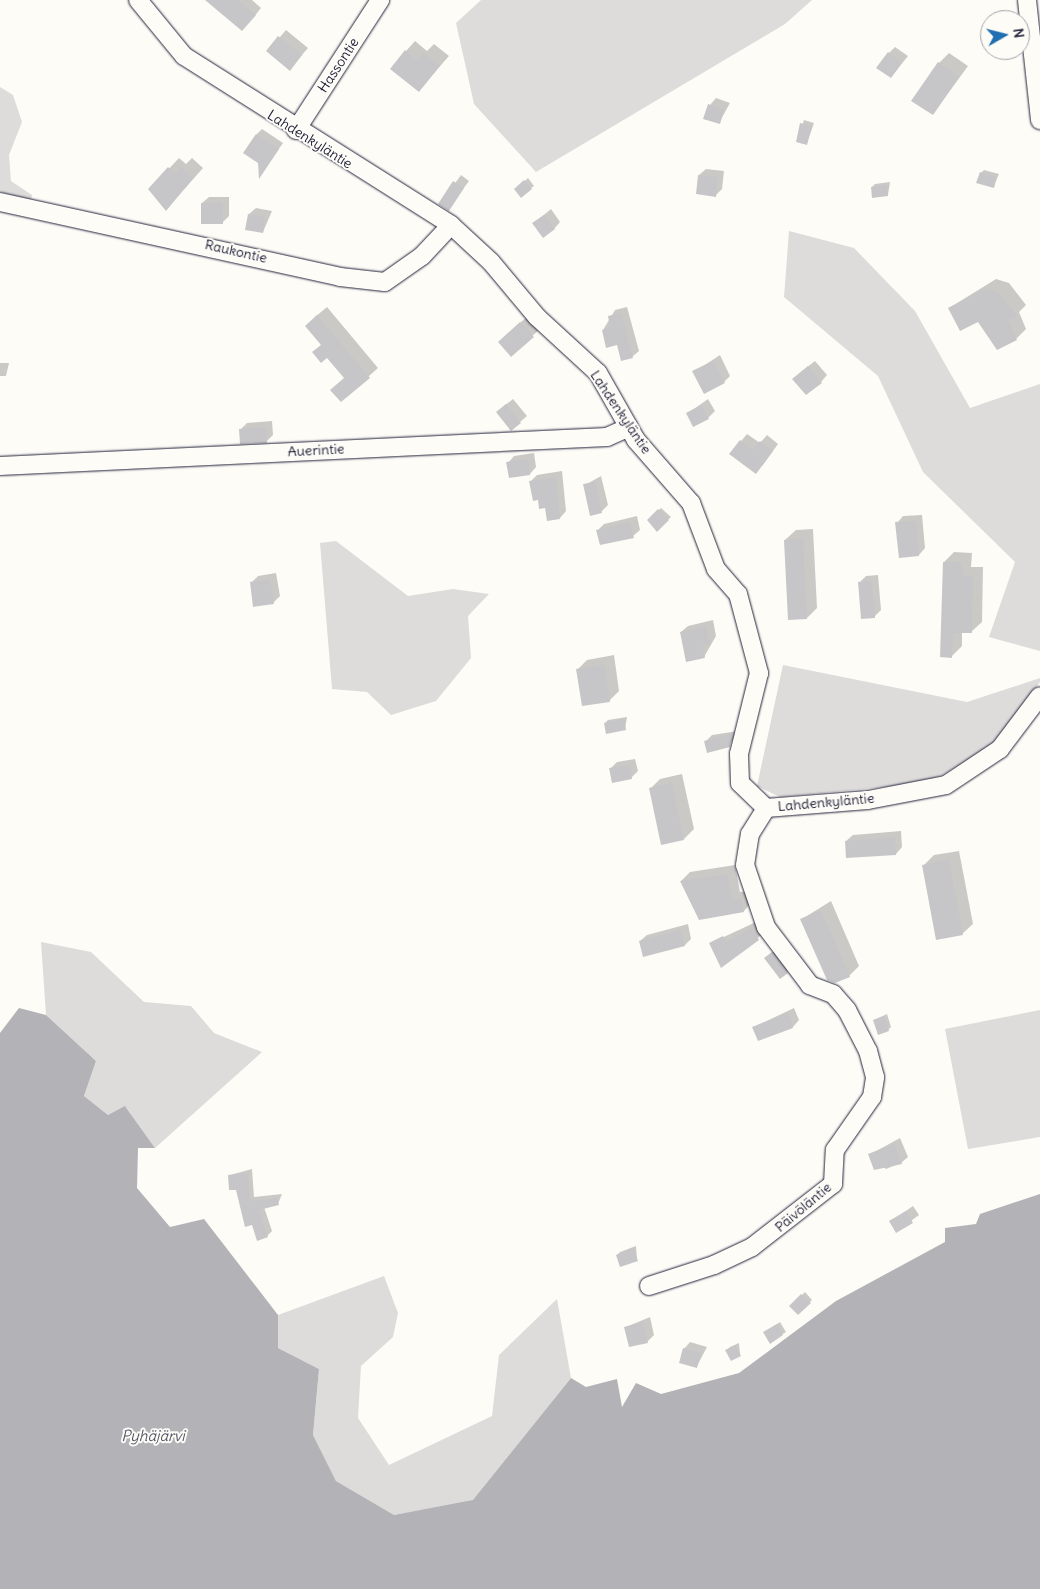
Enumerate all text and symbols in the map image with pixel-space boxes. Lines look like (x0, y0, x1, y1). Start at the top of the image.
north arrow (980, 10, 1030, 60)
text: N (1009, 27, 1028, 39)
street label: Hassontie (314, 34, 362, 96)
street label: Lahdenkyläntie (264, 106, 356, 172)
street label: Raukontie (203, 236, 269, 266)
street label: Lahdenkyläntie (587, 367, 655, 457)
street label: Auerintie (287, 440, 345, 460)
street label: Lahdenkyläntie (777, 789, 875, 815)
street label: Päivöläntie (771, 1179, 835, 1235)
water label: Pyhäjärvi (121, 1427, 185, 1445)

